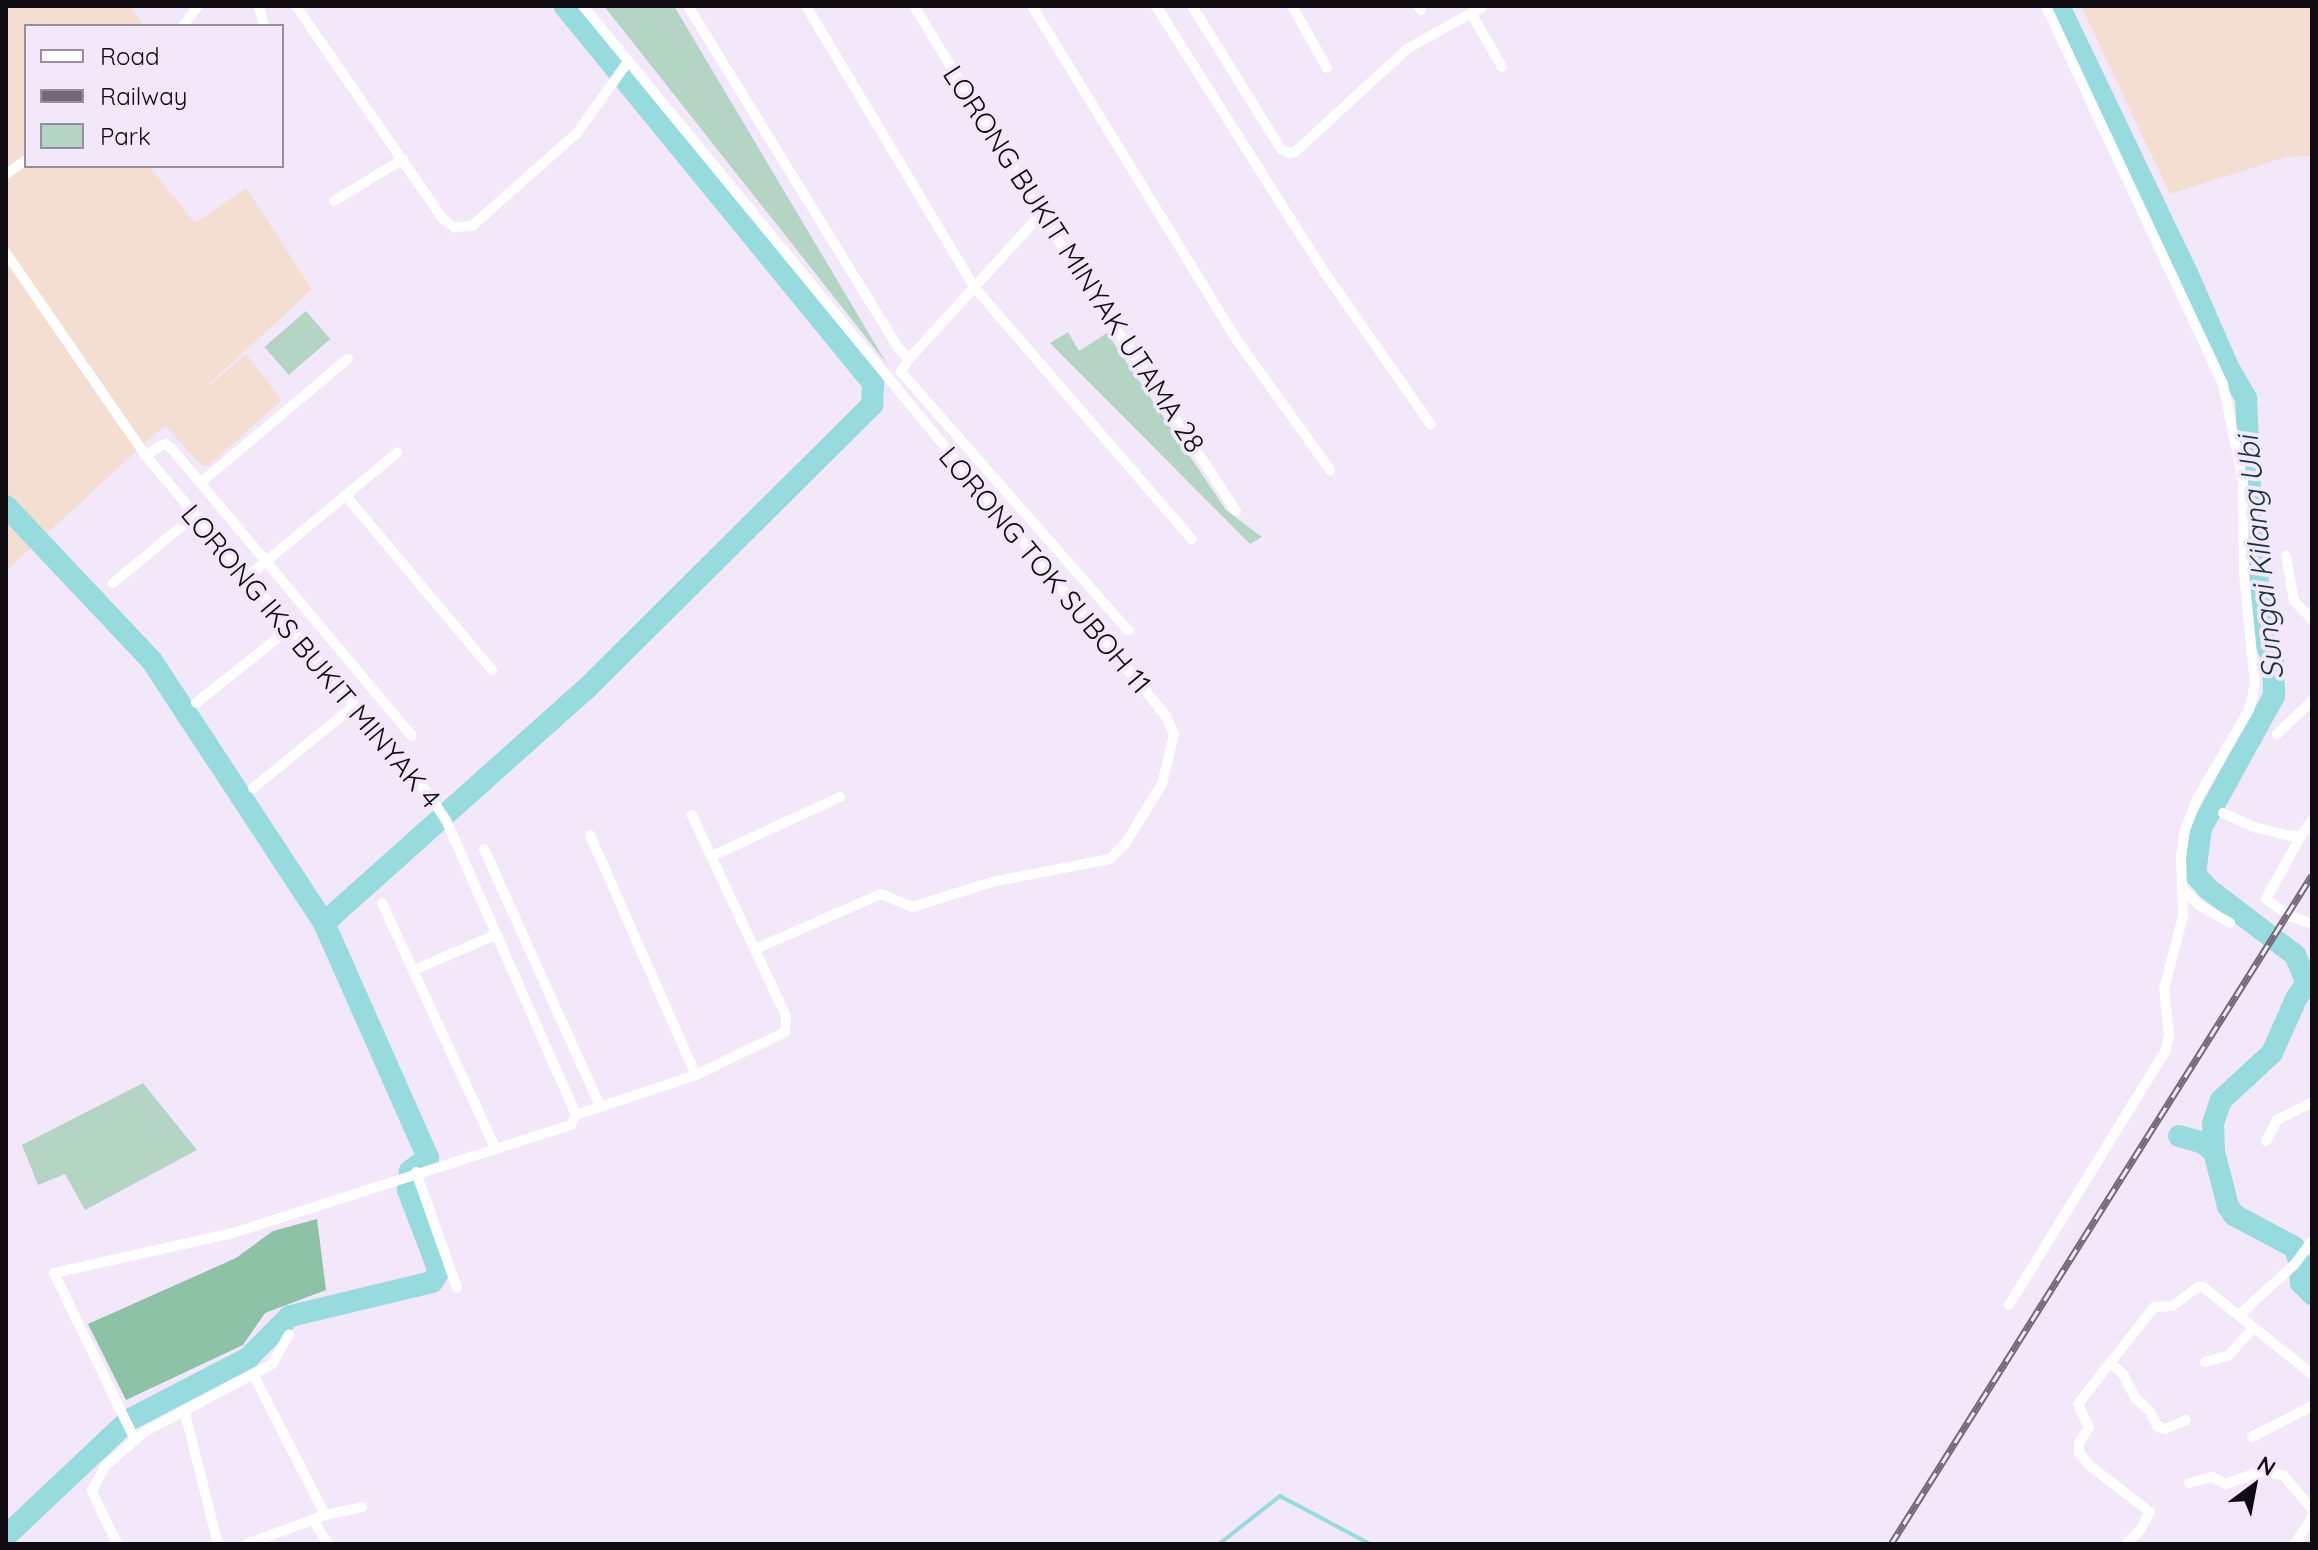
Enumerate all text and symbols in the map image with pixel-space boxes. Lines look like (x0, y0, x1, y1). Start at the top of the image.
legend (24, 24, 284, 168)
text: Road (100, 41, 160, 71)
street label: LORONG BUKIT MINYAK UTAMA 28 (936, 59, 1212, 459)
text: Railway (100, 81, 187, 111)
text: Park (100, 121, 151, 151)
water label: Sungai Kilang Ubi (2229, 434, 2291, 682)
street label: LORONG TOK SUBOH 11 (932, 440, 1158, 700)
street label: LORONG IKS BUKIT MINYAK 4 (174, 498, 448, 814)
north arrow (2214, 1446, 2294, 1526)
text: N (2252, 1449, 2281, 1482)

